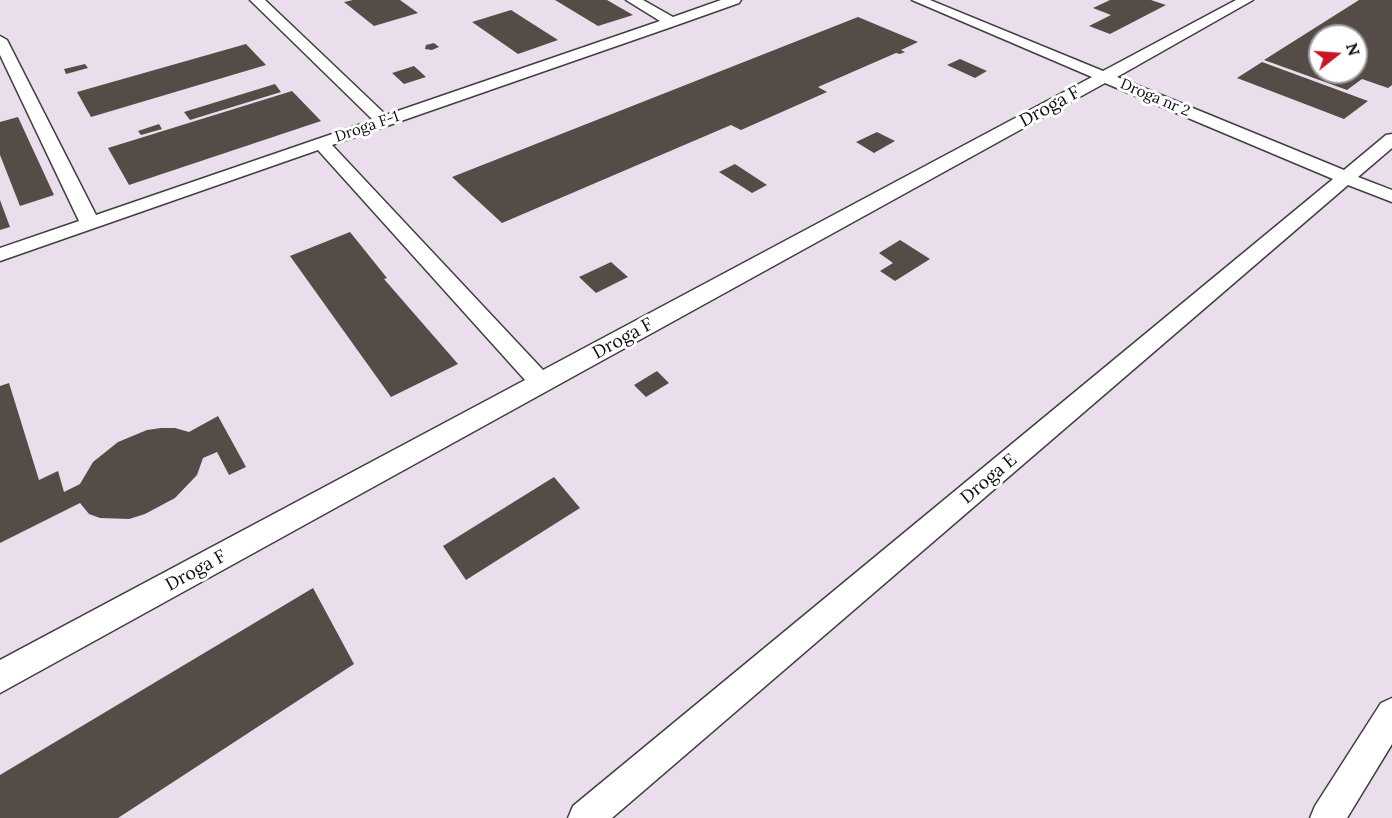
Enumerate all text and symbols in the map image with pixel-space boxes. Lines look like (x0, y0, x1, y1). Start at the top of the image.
north arrow (1308, 24, 1368, 84)
text: N (1342, 40, 1365, 58)
street label: Droga nr 2 (1117, 75, 1193, 121)
street label: Droga F (1016, 82, 1084, 132)
street label: Droga F-1 (333, 108, 401, 146)
street label: Droga F (589, 314, 657, 364)
street label: Droga E (956, 449, 1022, 509)
street label: Droga F (162, 546, 230, 596)

